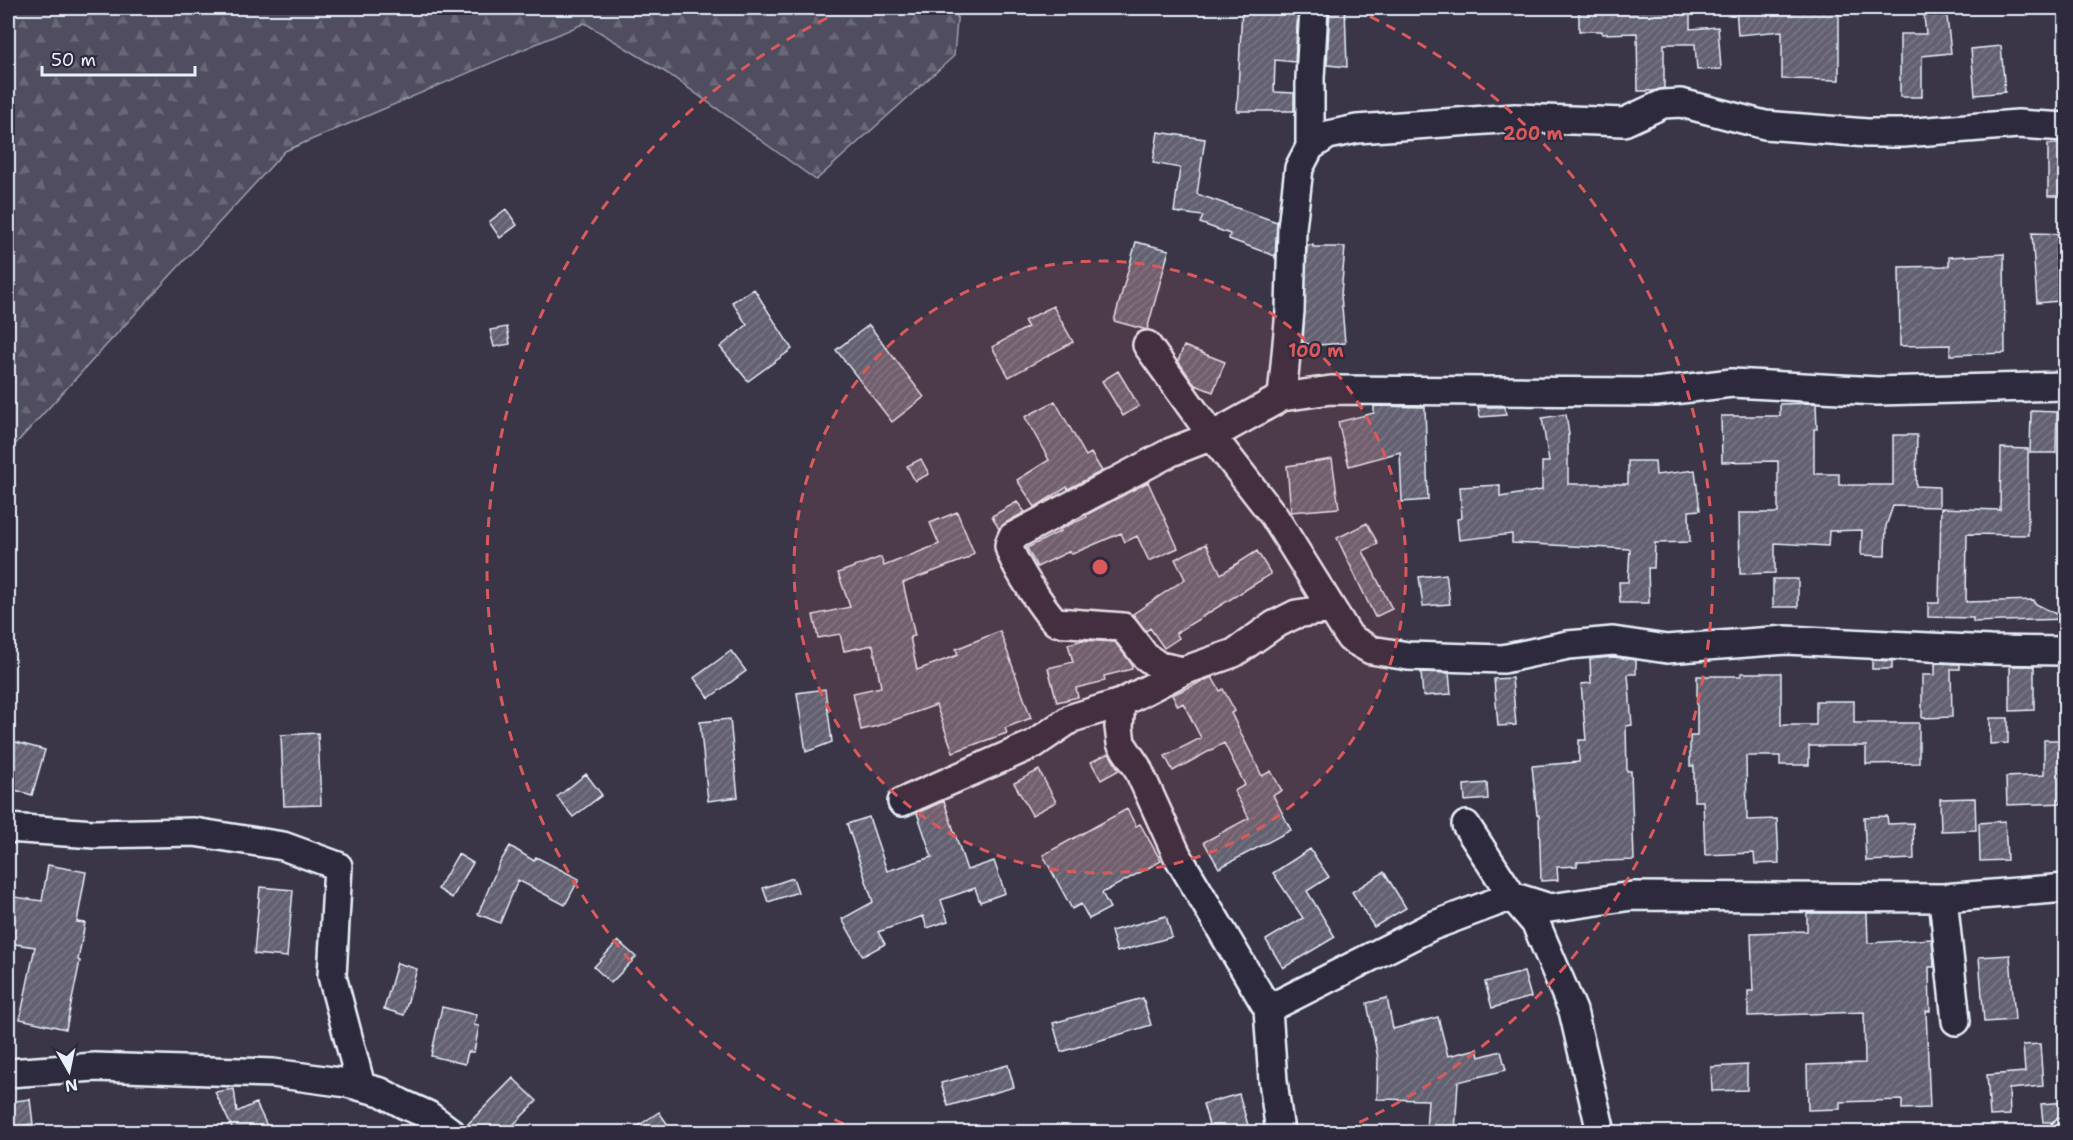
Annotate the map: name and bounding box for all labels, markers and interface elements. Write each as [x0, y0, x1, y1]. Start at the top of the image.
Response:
scale bar [42, 39, 195, 77]
text: 50 m [51, 48, 96, 72]
text: 200 m [1503, 122, 1564, 146]
text: 100 m [1288, 339, 1344, 363]
centre of rings [1090, 557, 1110, 577]
north arrow [39, 1041, 99, 1101]
text: N [63, 1074, 79, 1097]

